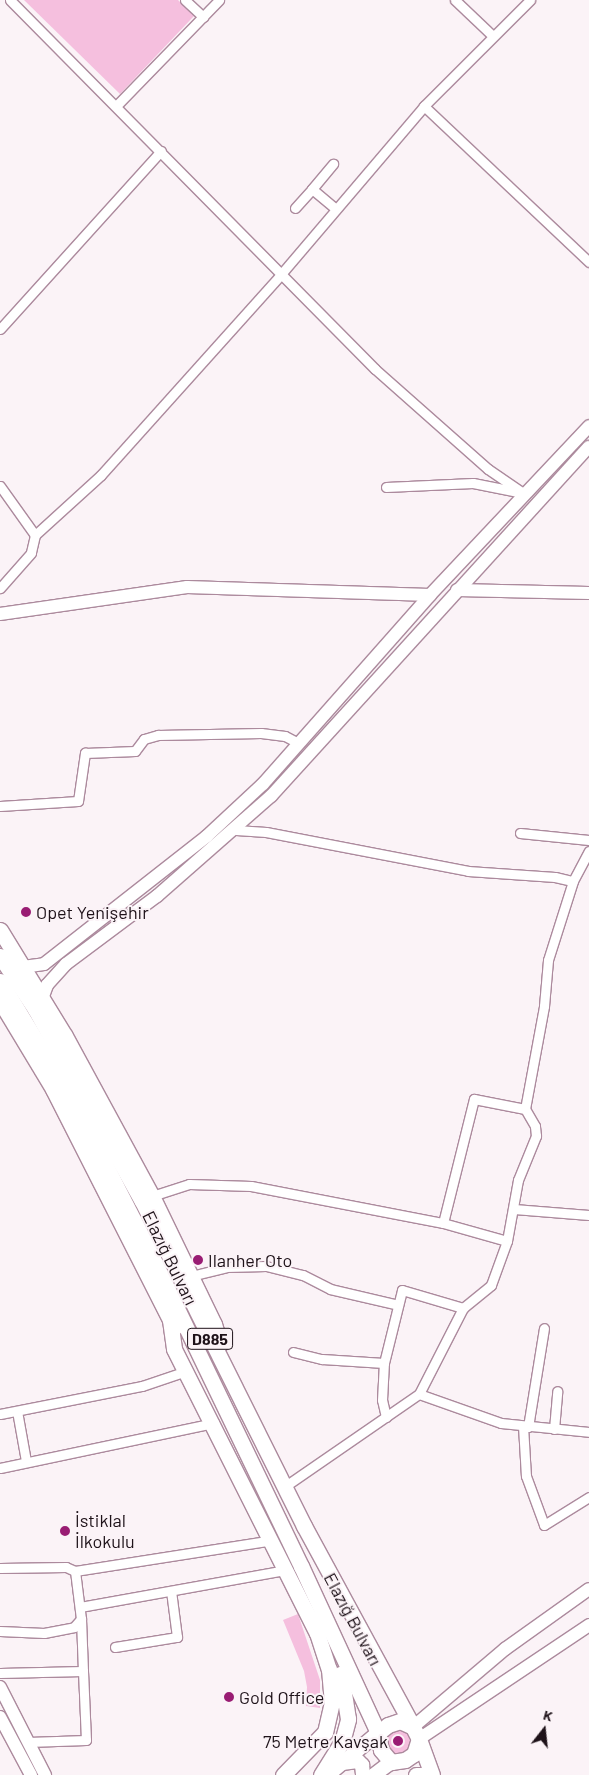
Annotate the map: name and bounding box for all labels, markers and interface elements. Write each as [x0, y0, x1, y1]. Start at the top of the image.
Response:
place label: Opet Yenişehir [36, 901, 149, 923]
marker: Opet Yenişehir [20, 906, 32, 918]
street label: Elazığ Bulvarı [138, 1207, 202, 1309]
place label: Ilanher Oto [208, 1249, 292, 1271]
marker: Ilanher Oto [192, 1254, 204, 1266]
road number: D885 [186, 1326, 234, 1352]
place label: İstiklal İlkokulu [75, 1510, 135, 1552]
marker: İstiklal İlkokulu [59, 1525, 71, 1537]
street label: Elazığ Bulvarı [320, 1569, 386, 1669]
place label: Gold Office [239, 1686, 324, 1708]
marker: Gold Office [223, 1691, 235, 1703]
north arrow [519, 1705, 569, 1755]
text: K [542, 1706, 555, 1724]
place label: 75 Metre Kavşak [263, 1730, 388, 1752]
marker: 75 Metre Kavşak [392, 1735, 404, 1747]

